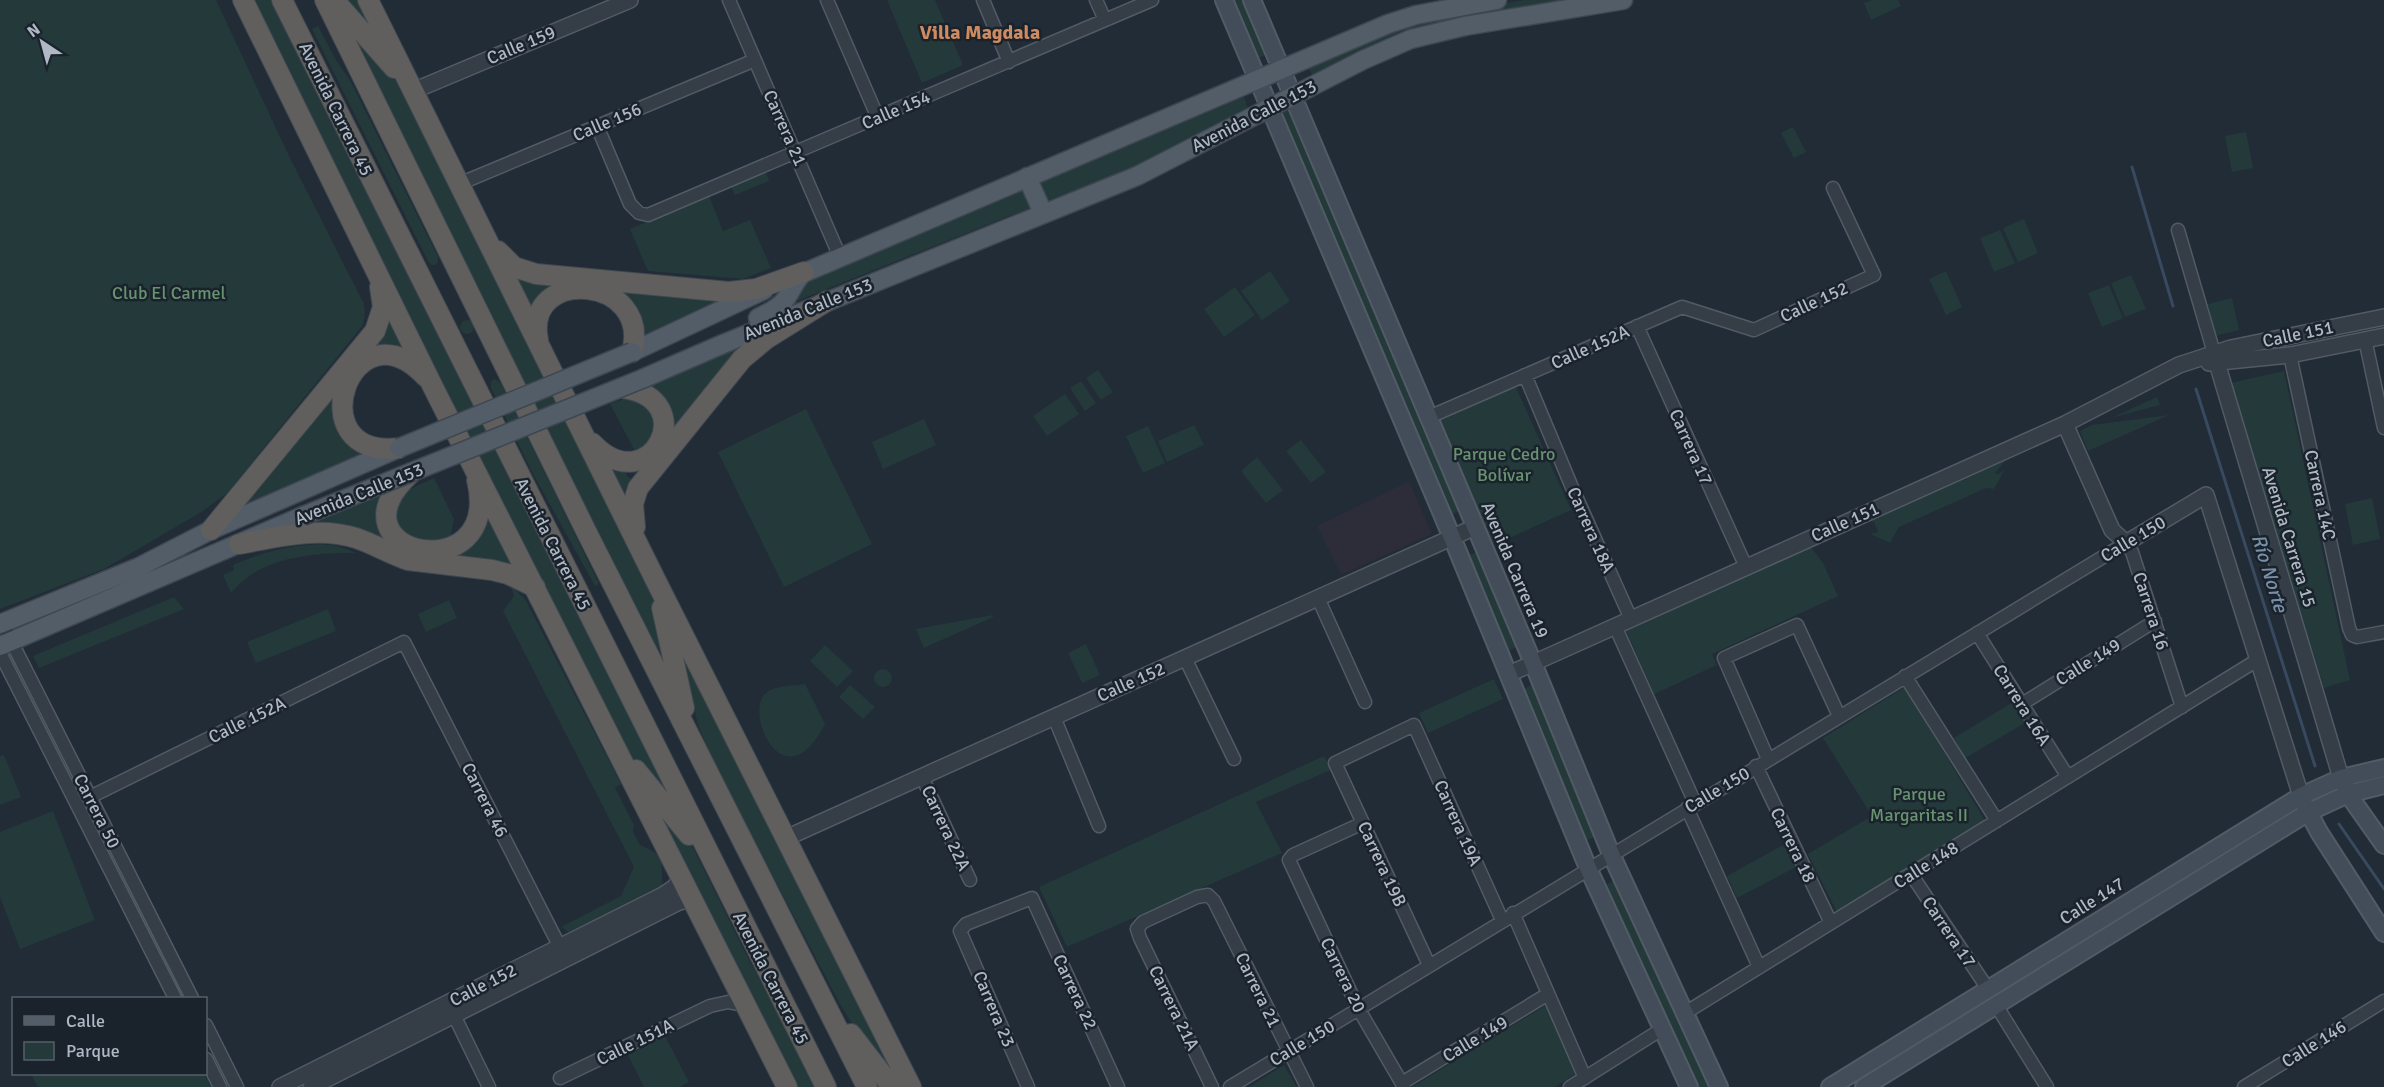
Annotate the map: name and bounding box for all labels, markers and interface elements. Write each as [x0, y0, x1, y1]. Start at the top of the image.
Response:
north arrow [12, 12, 72, 72]
text: N [23, 19, 44, 42]
district label: Villa Magdala [920, 20, 1040, 45]
street label: Calle 159 [483, 21, 559, 69]
street label: Avenida Carrera 45 [294, 39, 378, 179]
street label: Avenida Calle 153 [1188, 75, 1320, 157]
street label: Calle 154 [858, 86, 934, 134]
street label: Carrera 21 [759, 87, 811, 169]
street label: Calle 156 [569, 98, 645, 146]
street label: Avenida Calle 153 [740, 273, 876, 345]
street label: Calle 152 [1777, 277, 1851, 327]
park label: Club El Carmel [112, 282, 226, 304]
street label: Calle 151 [2260, 316, 2336, 352]
street label: Calle 152A [1548, 320, 1632, 374]
street label: Carrera 17 [1665, 406, 1717, 488]
park label: Parque Cedro Bolívar [1453, 443, 1555, 486]
street label: Carrera 14C [2300, 448, 2340, 542]
street label: Avenida Calle 153 [291, 458, 427, 530]
street label: Avenida Carrera 15 [2257, 464, 2321, 610]
street label: Avenida Carrera 45 [510, 474, 596, 614]
street label: Carrera 18A [1562, 484, 1620, 576]
street label: Calle 151 [1808, 497, 1882, 547]
street label: Avenida Carrera 19 [1476, 499, 1554, 641]
street label: Calle 150 [2096, 511, 2170, 567]
water label: Río Norte [2246, 531, 2294, 616]
street label: Carrera 16 [2128, 569, 2174, 653]
street label: Calle 149 [2052, 634, 2124, 690]
street label: Calle 152 [1094, 657, 1168, 707]
street label: Carrera 16A [1988, 660, 2056, 750]
street label: Calle 152A [205, 692, 289, 748]
street label: Carrera 46 [457, 759, 513, 841]
street label: Calle 150 [1680, 762, 1754, 818]
street label: Carrera 50 [69, 770, 125, 852]
street label: Carrera 19A [1429, 777, 1487, 869]
street label: Carrera 22A [917, 782, 975, 874]
park label: Parque Margaritas II [1870, 783, 1968, 826]
street label: Carrera 18 [1765, 804, 1821, 886]
street label: Carrera 19B [1353, 818, 1411, 910]
street label: Calle 148 [1890, 837, 1962, 893]
street label: Calle 147 [2056, 873, 2128, 929]
street label: Carrera 17 [1917, 892, 1981, 972]
street label: Avenida Carrera 45 [728, 908, 814, 1048]
street label: Carrera 20 [1315, 934, 1371, 1016]
street label: Carrera 21 [1230, 949, 1286, 1031]
street label: Carrera 22 [1048, 951, 1102, 1033]
street label: Calle 152 [446, 959, 520, 1011]
street label: Carrera 21A [1144, 962, 1204, 1054]
street label: Carrera 23 [968, 968, 1020, 1050]
legend [12, 997, 207, 1075]
text: Calle [66, 1010, 105, 1032]
street label: Calle 149 [1438, 1011, 1512, 1067]
street label: Calle 151A [593, 1014, 677, 1070]
street label: Calle 150 [1265, 1015, 1339, 1071]
street label: Calle 146 [2278, 1016, 2350, 1072]
text: Parque [66, 1040, 120, 1062]

